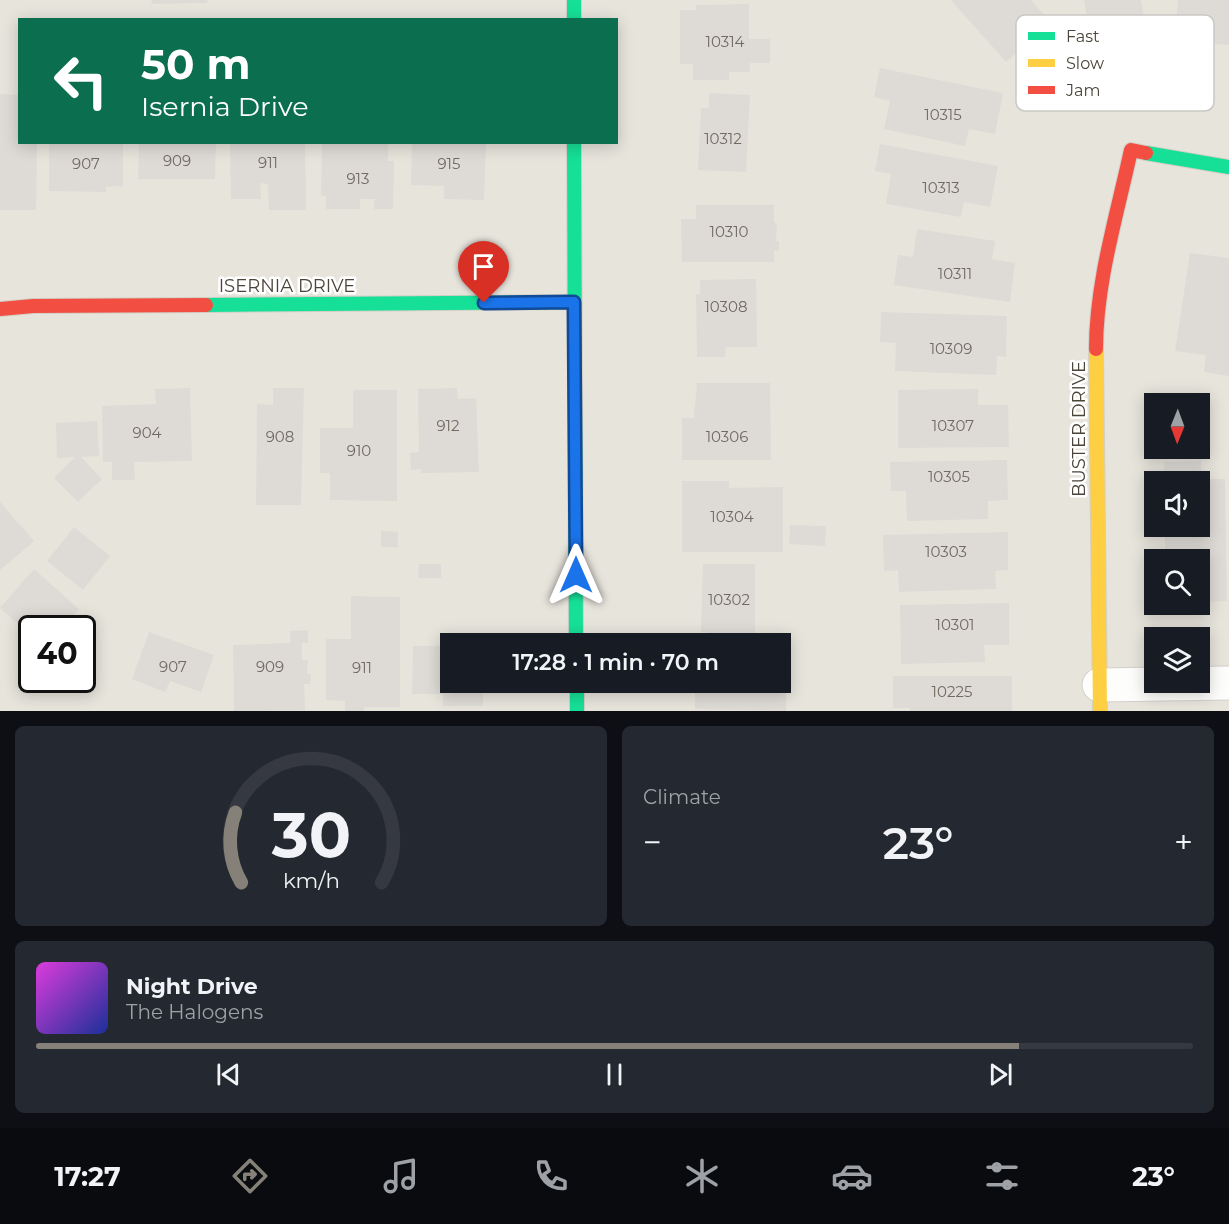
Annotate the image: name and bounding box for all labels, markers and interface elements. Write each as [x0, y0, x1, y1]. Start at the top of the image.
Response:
legend [1016, 15, 1214, 111]
text: Fast [1066, 27, 1100, 46]
house number: 10314 [706, 32, 745, 51]
text: 50 m [141, 38, 250, 90]
icon: left [42, 42, 120, 120]
text: Slow [1066, 54, 1104, 73]
text: Jam [1065, 81, 1100, 100]
text: Isernia Drive [141, 90, 309, 123]
house number: 10315 [924, 105, 962, 124]
house number: 10312 [704, 129, 742, 148]
house number: 909 [163, 151, 191, 170]
house number: 911 [258, 153, 278, 172]
house number: 907 [72, 154, 100, 173]
house number: 915 [437, 154, 461, 173]
house number: 913 [346, 169, 370, 188]
house number: 10313 [922, 178, 960, 197]
house number: 10310 [709, 222, 749, 241]
pin [458, 241, 509, 303]
icon: arrive [467, 250, 500, 283]
house number: 10311 [938, 264, 972, 283]
street label: ISERNIA DRIVE [219, 275, 355, 297]
house number: 10308 [704, 297, 748, 316]
house number: 10309 [930, 339, 972, 358]
street label: BUSTER DRIVE [1068, 361, 1090, 497]
north arrow [1144, 393, 1210, 459]
map controls [1144, 393, 1210, 693]
house number: 912 [436, 416, 460, 435]
house number: 10307 [932, 416, 974, 435]
house number: 904 [133, 423, 162, 442]
house number: 908 [266, 427, 294, 446]
house number: 10306 [706, 427, 748, 446]
house number: 910 [347, 441, 371, 460]
house number: 10305 [928, 467, 970, 486]
button: sound [1144, 471, 1210, 537]
house number: 10304 [710, 507, 754, 526]
house number: 10303 [925, 542, 967, 561]
position arrow [544, 543, 608, 607]
button: search [1144, 549, 1210, 615]
house number: 10302 [708, 590, 750, 609]
speed limit sign: 40 [18, 615, 96, 693]
house number: 10301 [935, 615, 975, 634]
button: layers [1144, 627, 1210, 693]
text: 17:28 · 1 min · 70 m [512, 649, 719, 676]
house number: 907 [159, 657, 187, 676]
house number: 909 [256, 657, 284, 676]
house number: 911 [352, 658, 372, 677]
house number: 10225 [932, 682, 972, 701]
text: Climate [643, 785, 721, 809]
text: 30 [270, 797, 351, 873]
text: 23° [883, 815, 953, 870]
text: − [643, 822, 662, 862]
text: + [1174, 822, 1193, 862]
text: km/h [282, 867, 340, 893]
text: Night Drive [126, 973, 258, 1000]
text: The Halogens [126, 1000, 263, 1024]
icon: previous [212, 1058, 245, 1091]
icon: pause [598, 1058, 631, 1091]
icon: next [984, 1058, 1017, 1091]
icon: directions [229, 1155, 271, 1197]
icon: music [380, 1155, 422, 1197]
icon: phone [530, 1155, 572, 1197]
icon: climate [681, 1155, 723, 1197]
icon: car [831, 1155, 873, 1197]
icon: filters [981, 1155, 1023, 1197]
text: 17:27 [54, 1160, 121, 1193]
text: 23° [1132, 1160, 1175, 1193]

